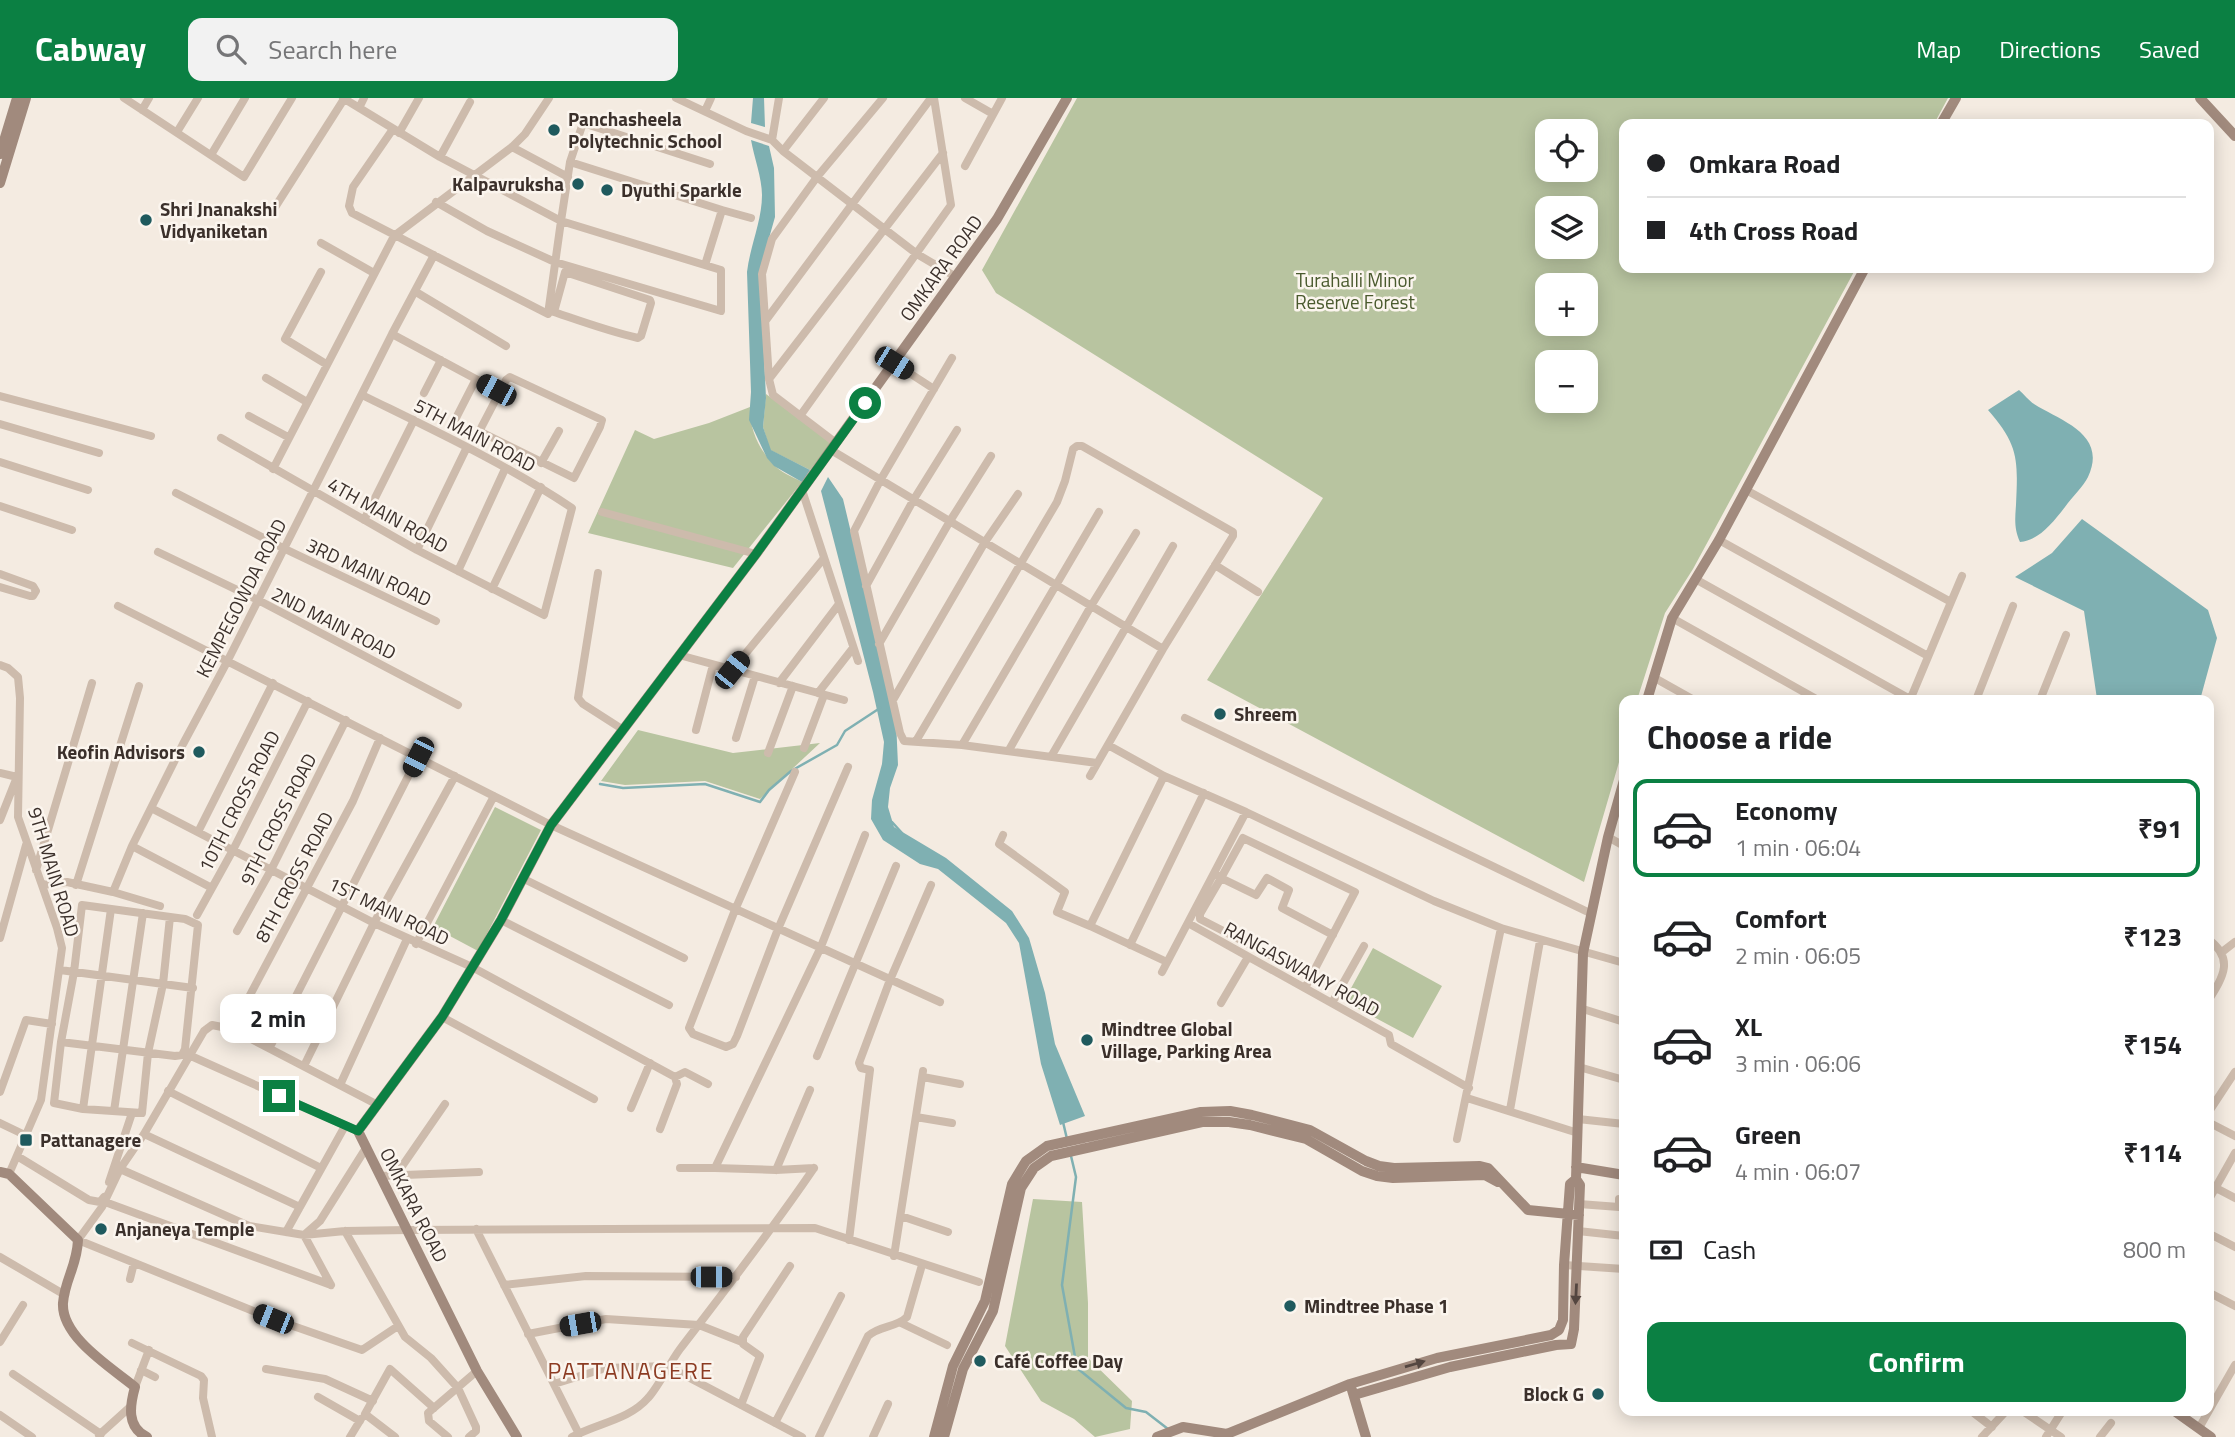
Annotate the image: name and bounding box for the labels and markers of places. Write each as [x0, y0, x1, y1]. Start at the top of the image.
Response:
place label: Panchasheela Polytechnic School [568, 104, 722, 155]
marker: Panchasheela Polytechnic School [546, 122, 562, 138]
place label: Kalpavruksha [452, 169, 564, 198]
place label: Dyuthi Sparkle [621, 175, 742, 204]
marker: Kalpavruksha [570, 176, 586, 192]
marker: Dyuthi Sparkle [599, 182, 615, 198]
place label: Shri Jnanakshi Vidyaniketan [160, 194, 277, 245]
marker: Shri Jnanakshi Vidyaniketan [138, 212, 154, 228]
place label: Shreem [1234, 699, 1297, 728]
marker: Shreem [1212, 706, 1228, 722]
place label: Keofin Advisors [57, 737, 185, 766]
marker: Keofin Advisors [191, 744, 207, 760]
place label: Mindtree Global Village, Parking Area [1101, 1014, 1272, 1065]
marker: Mindtree Global Village, Parking Area [1079, 1032, 1095, 1048]
place label: Pattanagere [40, 1125, 141, 1154]
marker: Pattanagere [18, 1132, 34, 1148]
place label: Anjaneya Temple [115, 1214, 255, 1243]
marker: Anjaneya Temple [93, 1221, 109, 1237]
place label: Mindtree Phase 1 [1304, 1291, 1449, 1320]
marker: Mindtree Phase 1 [1282, 1298, 1298, 1314]
place label: Café Coffee Day [994, 1346, 1124, 1375]
marker: Café Coffee Day [972, 1353, 988, 1369]
place label: Block G [1523, 1379, 1584, 1408]
marker: Block G [1590, 1386, 1606, 1402]

